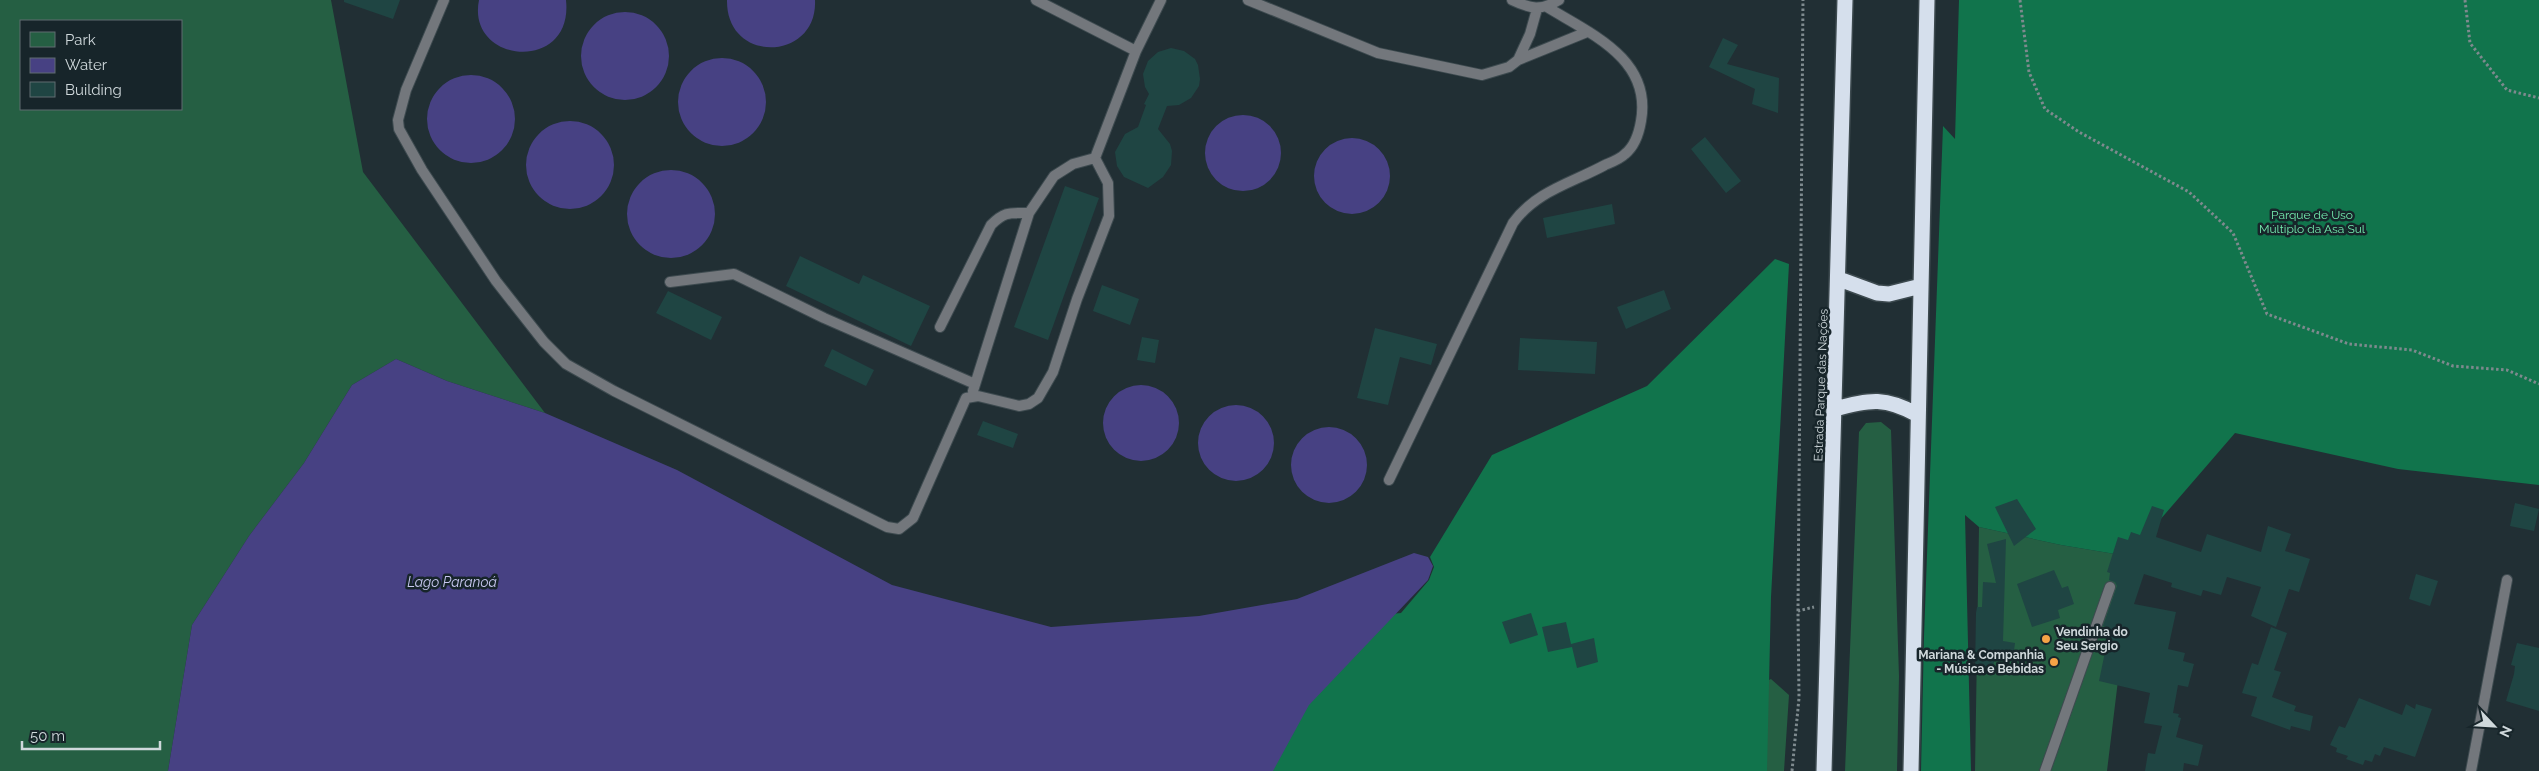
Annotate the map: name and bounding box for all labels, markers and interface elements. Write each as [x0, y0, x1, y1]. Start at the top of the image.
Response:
legend [20, 20, 182, 110]
text: Park [65, 31, 96, 49]
text: Water [65, 56, 108, 74]
text: Building [65, 81, 122, 99]
park label: Parque de Uso Múltiplo da Asa Sul [2259, 208, 2366, 236]
street label: Estrada Parque das Nações [1811, 308, 1831, 462]
water label: Lago Paranoá [407, 574, 497, 590]
place label: Vendinha do Seu Sergio [2056, 625, 2128, 653]
marker: Vendinha do Seu Sergio [2040, 633, 2052, 645]
place label: Mariana & Companhia - Música e Bebidas [1918, 648, 2044, 676]
marker: Mariana & Companhia - Música e Bebidas [2048, 656, 2060, 668]
north arrow [2469, 701, 2519, 751]
scale bar [22, 718, 160, 750]
text: N [2496, 723, 2515, 740]
text: 50 m [30, 727, 65, 745]

